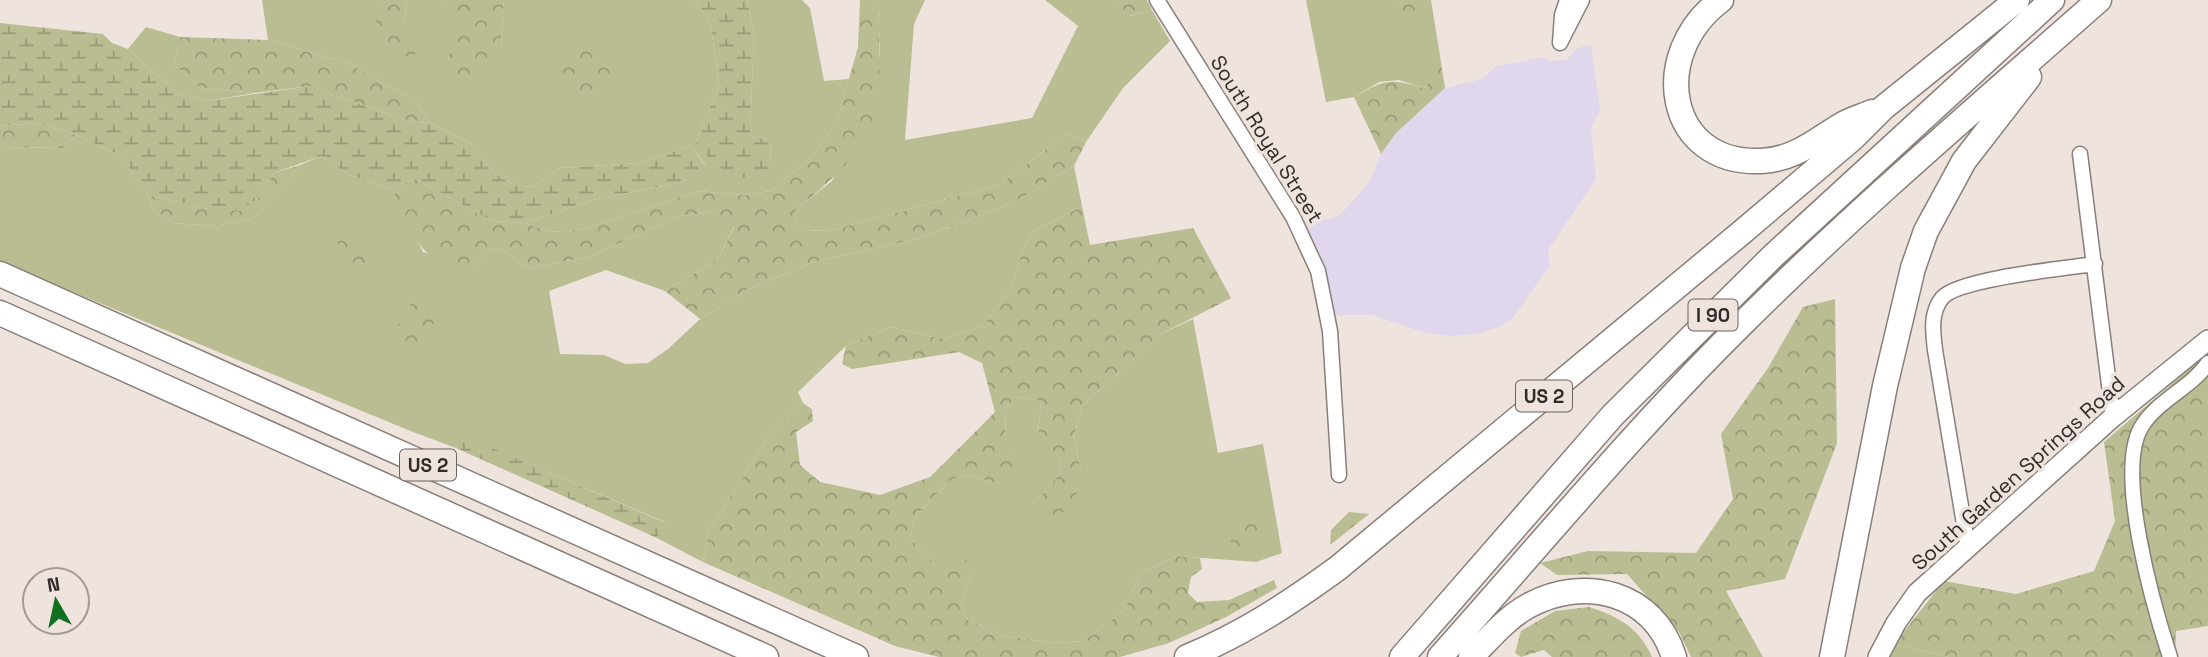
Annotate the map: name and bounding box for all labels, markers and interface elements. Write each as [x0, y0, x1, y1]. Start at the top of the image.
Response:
street label: South Royal Street [1205, 50, 1329, 228]
road number: I 90 [1688, 300, 1738, 330]
street label: South Garden Springs Road [1906, 370, 2130, 576]
road number: US 2 [1516, 380, 1572, 412]
road number: US 2 [400, 450, 456, 480]
north arrow [21, 566, 91, 636]
text: N [45, 571, 62, 598]

